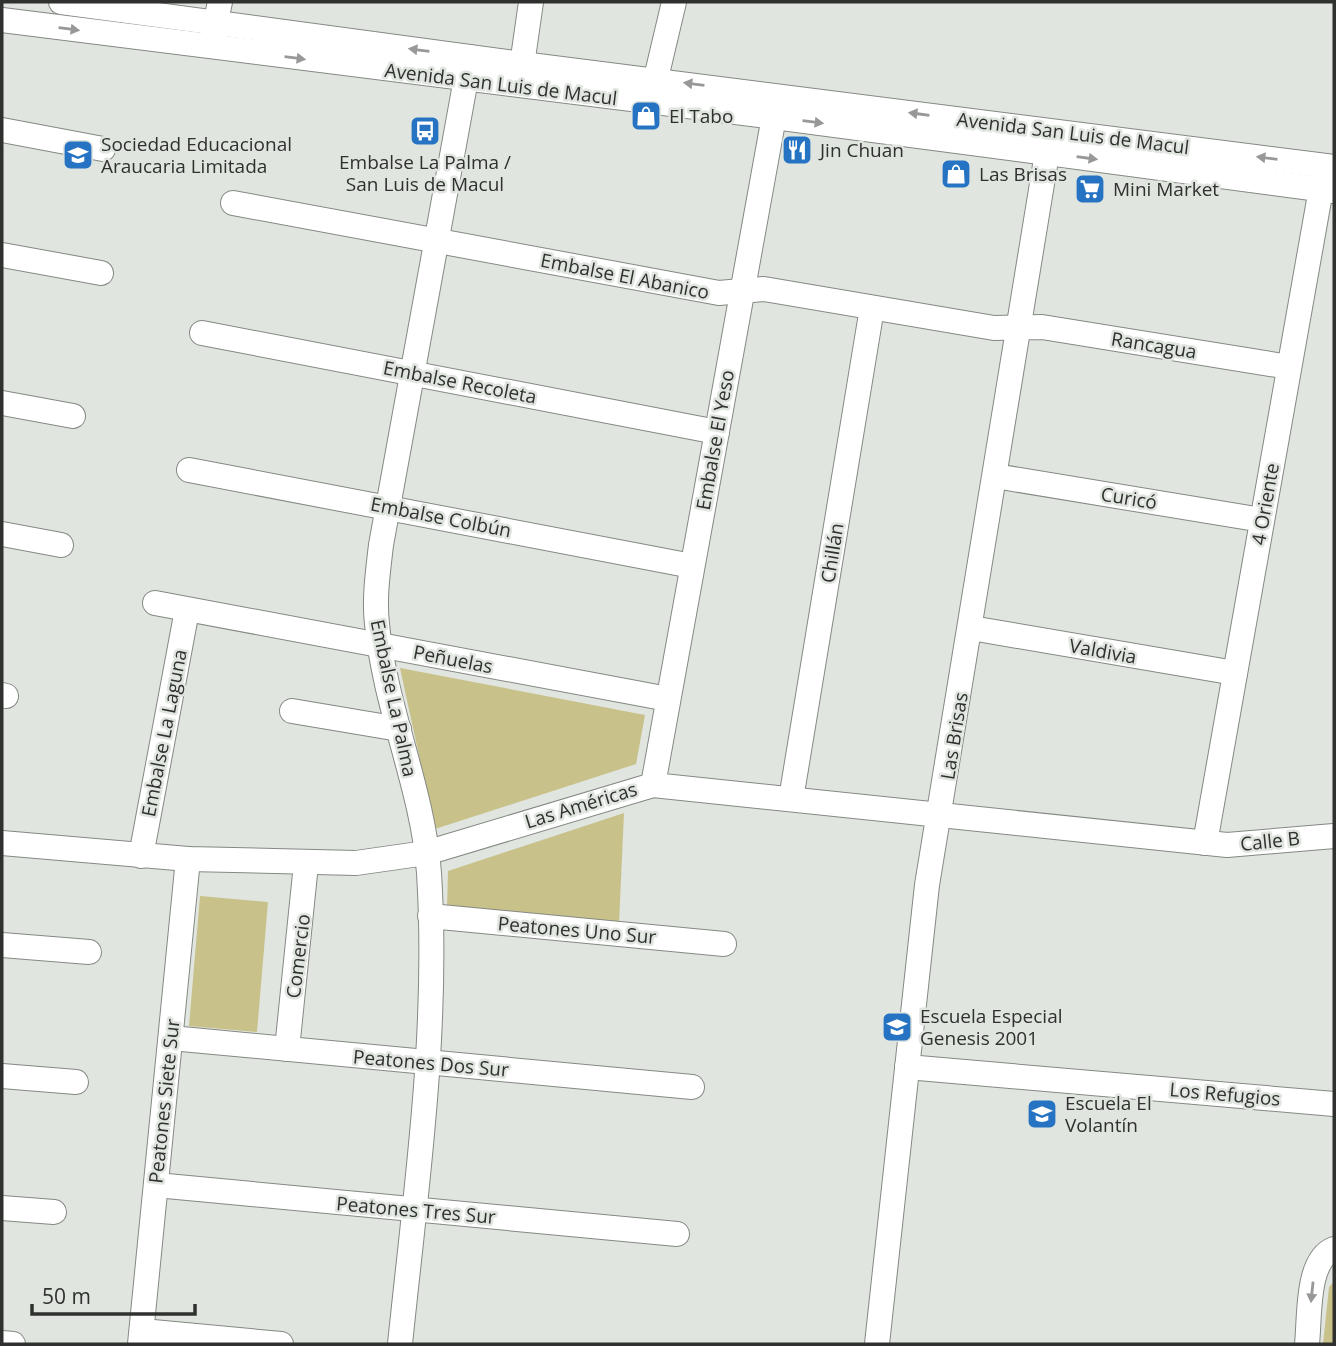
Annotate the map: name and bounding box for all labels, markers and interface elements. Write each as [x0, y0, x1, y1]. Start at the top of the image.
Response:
one-way arrow [59, 23, 81, 34]
one-way arrow [408, 45, 430, 56]
one-way arrow [284, 52, 306, 63]
street label: Avenida San Luis de Macul [383, 57, 619, 111]
one-way arrow [683, 78, 705, 89]
shop icon: El Tabo [629, 99, 663, 133]
place label: El Tabo [669, 103, 733, 129]
street label: Avenida San Luis de Macul [955, 106, 1191, 160]
one-way arrow [908, 108, 930, 119]
bus stop icon: Embalse La Palma / San Luis de Macul [408, 114, 442, 148]
one-way arrow [802, 116, 824, 127]
place label: Sociedad Educacional Araucaria Limitada [101, 131, 292, 179]
restaurant icon: Jin Chuan [780, 133, 814, 167]
place label: Jin Chuan [818, 137, 904, 163]
school or university icon: Sociedad Educacional Araucaria Limitada [61, 138, 95, 172]
place label: Embalse La Palma / San Luis de Macul [339, 149, 511, 197]
one-way arrow [1076, 152, 1098, 163]
one-way arrow [1255, 153, 1277, 164]
shop icon: Las Brisas [939, 157, 973, 191]
place label: Las Brisas [979, 161, 1067, 187]
supermarket icon: Mini Market [1073, 172, 1107, 206]
place label: Mini Market [1113, 176, 1219, 202]
street label: Embalse El Abanico [538, 247, 712, 305]
street label: Rancagua [1109, 325, 1199, 365]
street label: Embalse Recoleta [381, 354, 539, 410]
street label: Embalse El Yeso [690, 368, 740, 512]
street label: 4 Oriente [1245, 461, 1285, 547]
street label: Curicó [1099, 481, 1159, 515]
street label: Embalse Colbún [368, 491, 514, 543]
street label: Chillán [814, 521, 850, 585]
street label: Embalse La Palma [365, 617, 423, 779]
street label: Valdivia [1067, 632, 1139, 670]
street label: Peñuelas [411, 639, 495, 679]
street label: Embalse La Laguna [135, 647, 193, 819]
street label: Las Brisas [934, 691, 974, 781]
street label: Las Américas [522, 776, 640, 834]
street label: Calle B [1239, 825, 1301, 857]
street label: Peatones Uno Sur [497, 910, 658, 950]
street label: Comercio [280, 912, 316, 1000]
place label: Escuela Especial Genesis 2001 [920, 1003, 1062, 1051]
school or university icon: Escuela Especial Genesis 2001 [880, 1010, 914, 1044]
street label: Peatones Siete Sur [142, 1017, 186, 1185]
street label: Peatones Dos Sur [352, 1043, 510, 1083]
street label: Los Refugios [1168, 1076, 1282, 1112]
place label: Escuela El Volantín [1065, 1090, 1152, 1138]
school or university icon: Escuela El Volantín [1025, 1097, 1059, 1131]
street label: Peatones Tres Sur [335, 1190, 497, 1230]
scale bar [32, 1272, 194, 1316]
one-way arrow [1307, 1281, 1318, 1303]
text: 50 m [42, 1282, 91, 1310]

